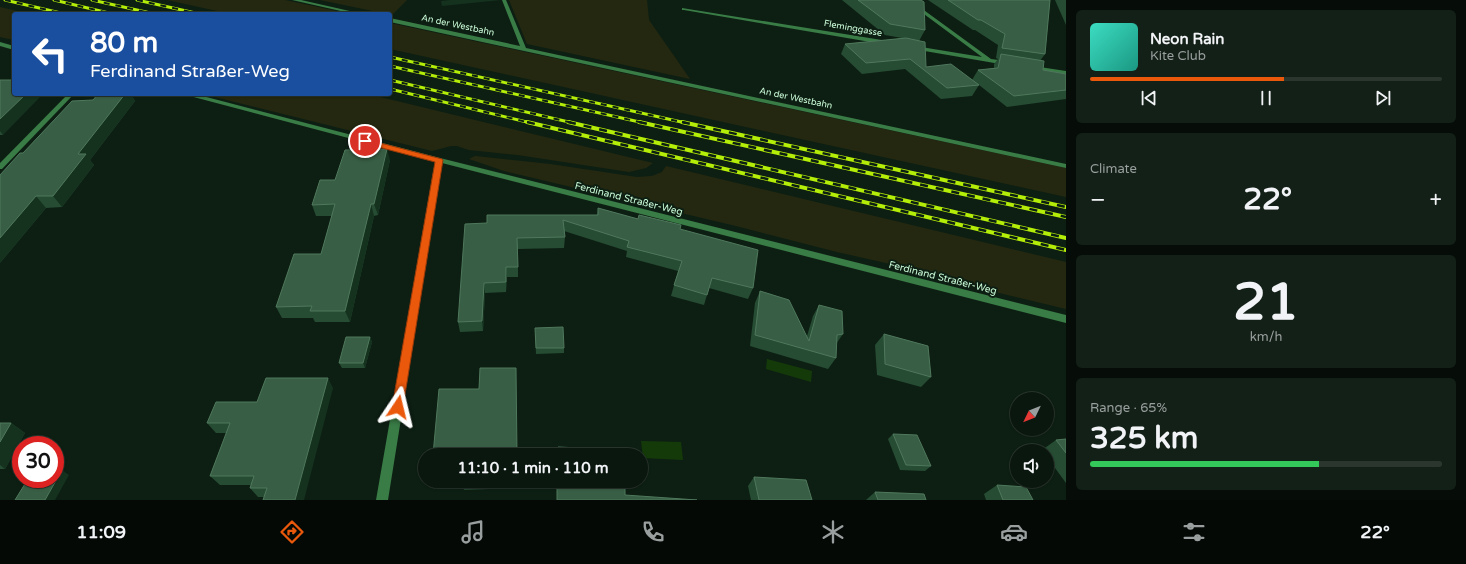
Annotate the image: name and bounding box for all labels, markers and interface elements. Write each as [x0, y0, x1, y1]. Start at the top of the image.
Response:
street label: An der Westbahn [420, 12, 495, 39]
street label: Fleminggasse [823, 18, 883, 39]
text: 80 m [90, 26, 158, 60]
icon: left [24, 28, 76, 80]
text: Neon Rain [1150, 30, 1224, 48]
text: Kite Club [1150, 48, 1206, 64]
text: Ferdinand Straßer-Weg [90, 60, 290, 82]
street label: An der Westbahn [758, 85, 833, 112]
icon: previous [1138, 87, 1160, 109]
icon: pause [1255, 87, 1277, 109]
icon: next [1372, 87, 1394, 109]
pin [348, 124, 382, 158]
icon: arrive [354, 130, 376, 152]
text: Climate [1090, 161, 1137, 177]
street label: Ferdinand Straßer-Weg [573, 180, 684, 218]
text: 22° [1243, 181, 1292, 218]
text: − [1090, 187, 1106, 213]
text: + [1430, 187, 1442, 213]
street label: Ferdinand Straßer-Weg [887, 259, 998, 297]
text: 21 [1233, 271, 1299, 334]
text: km/h [1250, 329, 1282, 345]
position arrow [377, 386, 419, 428]
north arrow [1010, 392, 1054, 436]
map controls [1010, 392, 1054, 488]
text: Range · 65% [1090, 400, 1167, 416]
text: 325 km [1090, 420, 1198, 457]
speed limit sign: 30 [12, 436, 64, 488]
button: sound [1010, 444, 1054, 488]
text: 11:10 · 1 min · 110 m [458, 459, 608, 477]
icon: directions [278, 518, 306, 546]
icon: music [459, 518, 487, 546]
icon: phone [639, 518, 667, 546]
icon: climate [819, 518, 847, 546]
icon: car [1000, 518, 1028, 546]
icon: filters [1180, 518, 1208, 546]
text: 11:09 [76, 521, 126, 543]
text: 22° [1360, 521, 1390, 543]

